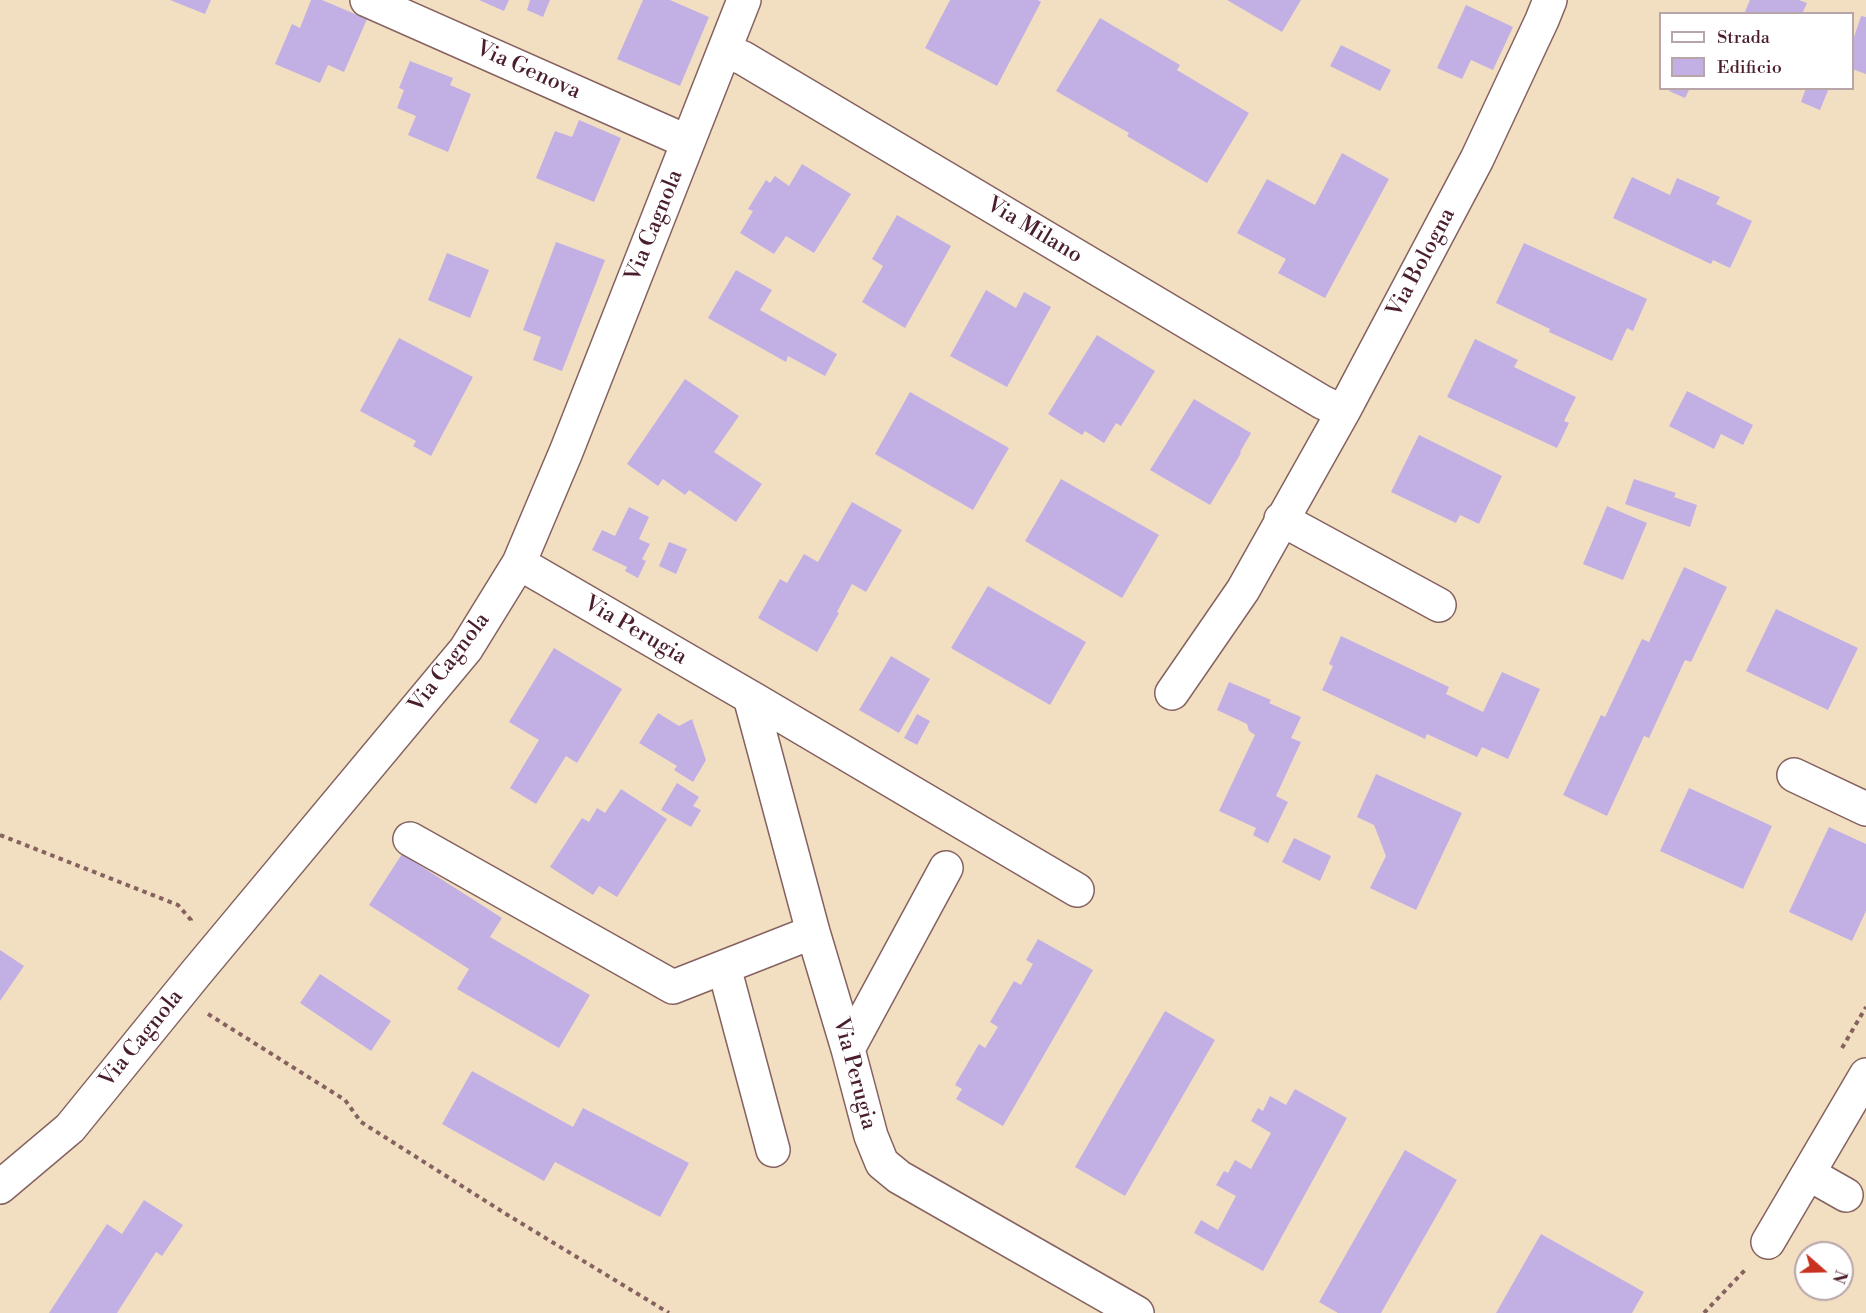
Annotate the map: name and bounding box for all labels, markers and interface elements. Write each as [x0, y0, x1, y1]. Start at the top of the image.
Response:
legend [1659, 12, 1854, 90]
text: Strada [1717, 26, 1770, 49]
street label: Via Genova [472, 36, 584, 106]
text: Edificio [1717, 56, 1782, 79]
street label: Via Cagnola [621, 166, 689, 286]
street label: Via Milano [981, 192, 1087, 270]
street label: Via Bologna [1382, 204, 1462, 322]
street label: Via Perugia [579, 591, 691, 671]
street label: Via Cagnola [404, 608, 496, 718]
street label: Via Cagnola [95, 985, 189, 1093]
street label: Via Perugia [826, 1015, 882, 1133]
north arrow [1794, 1241, 1854, 1301]
text: N [1827, 1267, 1851, 1286]

